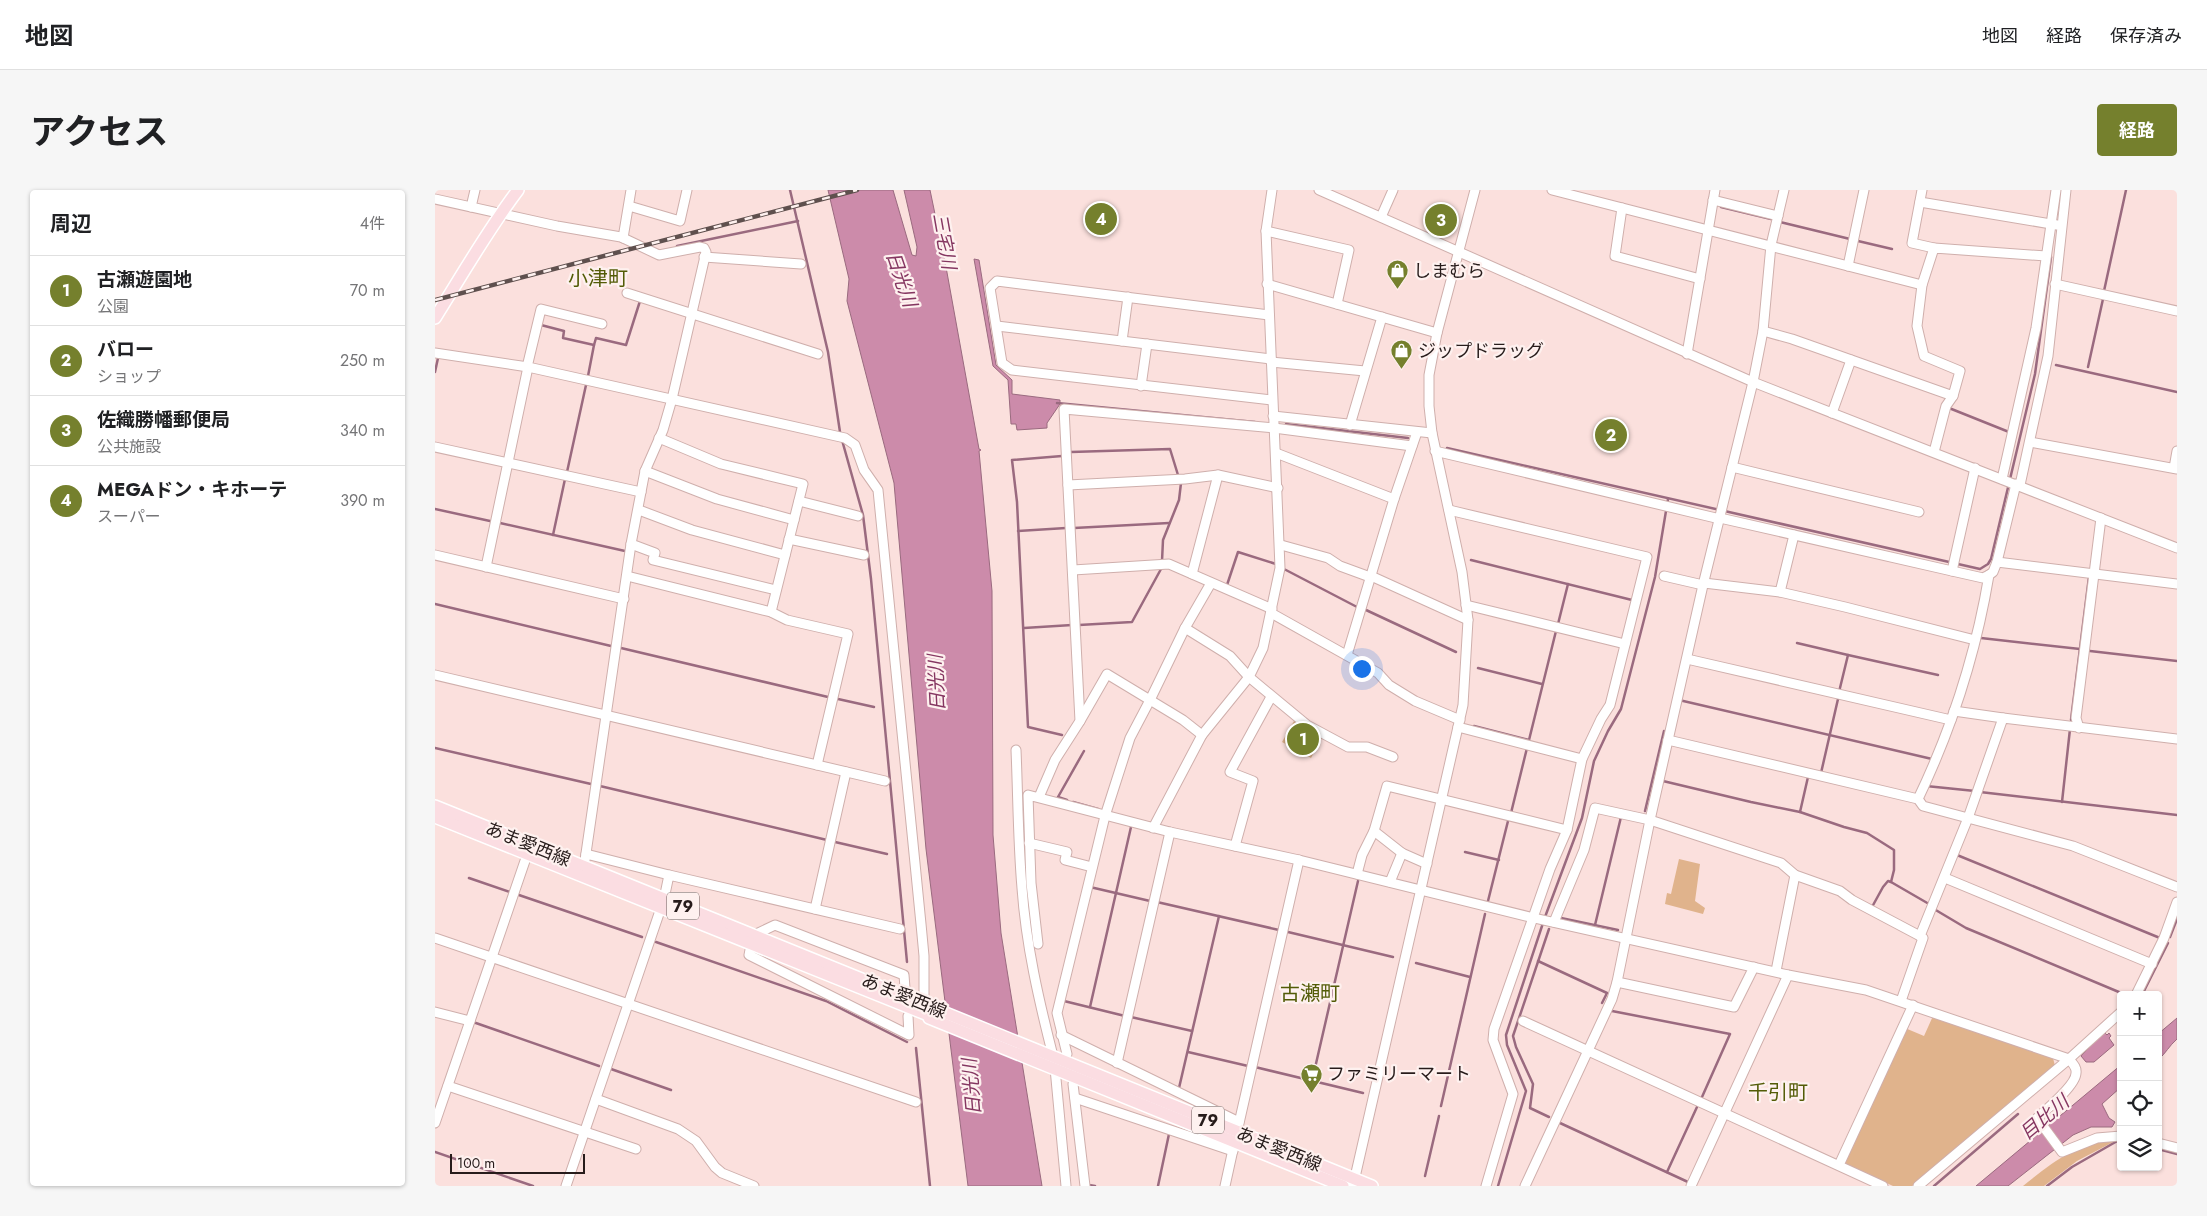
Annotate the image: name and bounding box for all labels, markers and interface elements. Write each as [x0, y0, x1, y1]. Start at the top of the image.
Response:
text: 地図 [25, 18, 73, 53]
text: 地図 [1982, 23, 2018, 49]
text: 経路 [2046, 23, 2082, 49]
text: 保存済み [2110, 23, 2182, 49]
button: 経路 [2097, 104, 2177, 156]
text: アクセス [30, 107, 168, 157]
pin: 4 [1085, 200, 1117, 238]
pin: 3 [1425, 201, 1457, 239]
text: 周辺 [50, 209, 92, 239]
water label: 三宅川 [926, 211, 963, 273]
text: 4件 [360, 212, 385, 235]
water label: 日光川 [879, 248, 924, 312]
place label: しまむら [1413, 258, 1485, 284]
shop icon: しまむら [1385, 259, 1409, 290]
district label: 小津町 [568, 264, 628, 293]
text: 古瀬遊園地 [97, 266, 192, 293]
text: 1 [62, 279, 70, 302]
text: 70 m [350, 279, 385, 302]
text: 公園 [97, 295, 129, 318]
text: バロー [97, 336, 154, 363]
place label: ジップドラッグ [1418, 338, 1544, 364]
shop icon: ジップドラッグ [1390, 339, 1414, 370]
text: 2 [61, 349, 71, 372]
text: 250 m [340, 349, 385, 372]
text: ショップ [97, 365, 161, 388]
text: 佐織勝幡郵便局 [97, 406, 230, 433]
pin: 2 [1595, 416, 1627, 454]
text: 3 [61, 419, 71, 442]
text: 340 m [340, 419, 385, 442]
text: 公共施設 [97, 435, 161, 458]
text: MEGAドン・キホーテ [97, 476, 287, 503]
text: 4 [60, 489, 72, 512]
text: 390 m [340, 489, 385, 512]
text: スーパー [97, 505, 161, 528]
water label: 日光川 [921, 652, 951, 712]
your location [1349, 656, 1375, 682]
pin: 1 [1287, 720, 1319, 758]
street label: あま愛西線 [481, 815, 575, 873]
road number: 79 [667, 892, 699, 919]
street label: あま愛西線 [857, 967, 951, 1025]
district label: 古瀬町 [1280, 979, 1340, 1008]
map controls [2117, 991, 2162, 1171]
button: + [2117, 991, 2162, 1036]
button: − [2117, 1036, 2162, 1081]
water label: 日光川 [955, 1055, 987, 1117]
place label: ファミリーマート [1327, 1061, 1471, 1087]
supermarket icon: ファミリーマート [1299, 1062, 1323, 1093]
district label: 千引町 [1748, 1078, 1808, 1107]
button: locate [2117, 1081, 2162, 1126]
water label: 目比川 [2014, 1087, 2076, 1146]
road number: 79 [1192, 1106, 1224, 1134]
street label: あま愛西線 [1232, 1120, 1326, 1178]
button: layers [2117, 1126, 2162, 1171]
scale bar [450, 1151, 585, 1174]
text: 100 m [457, 1153, 495, 1173]

